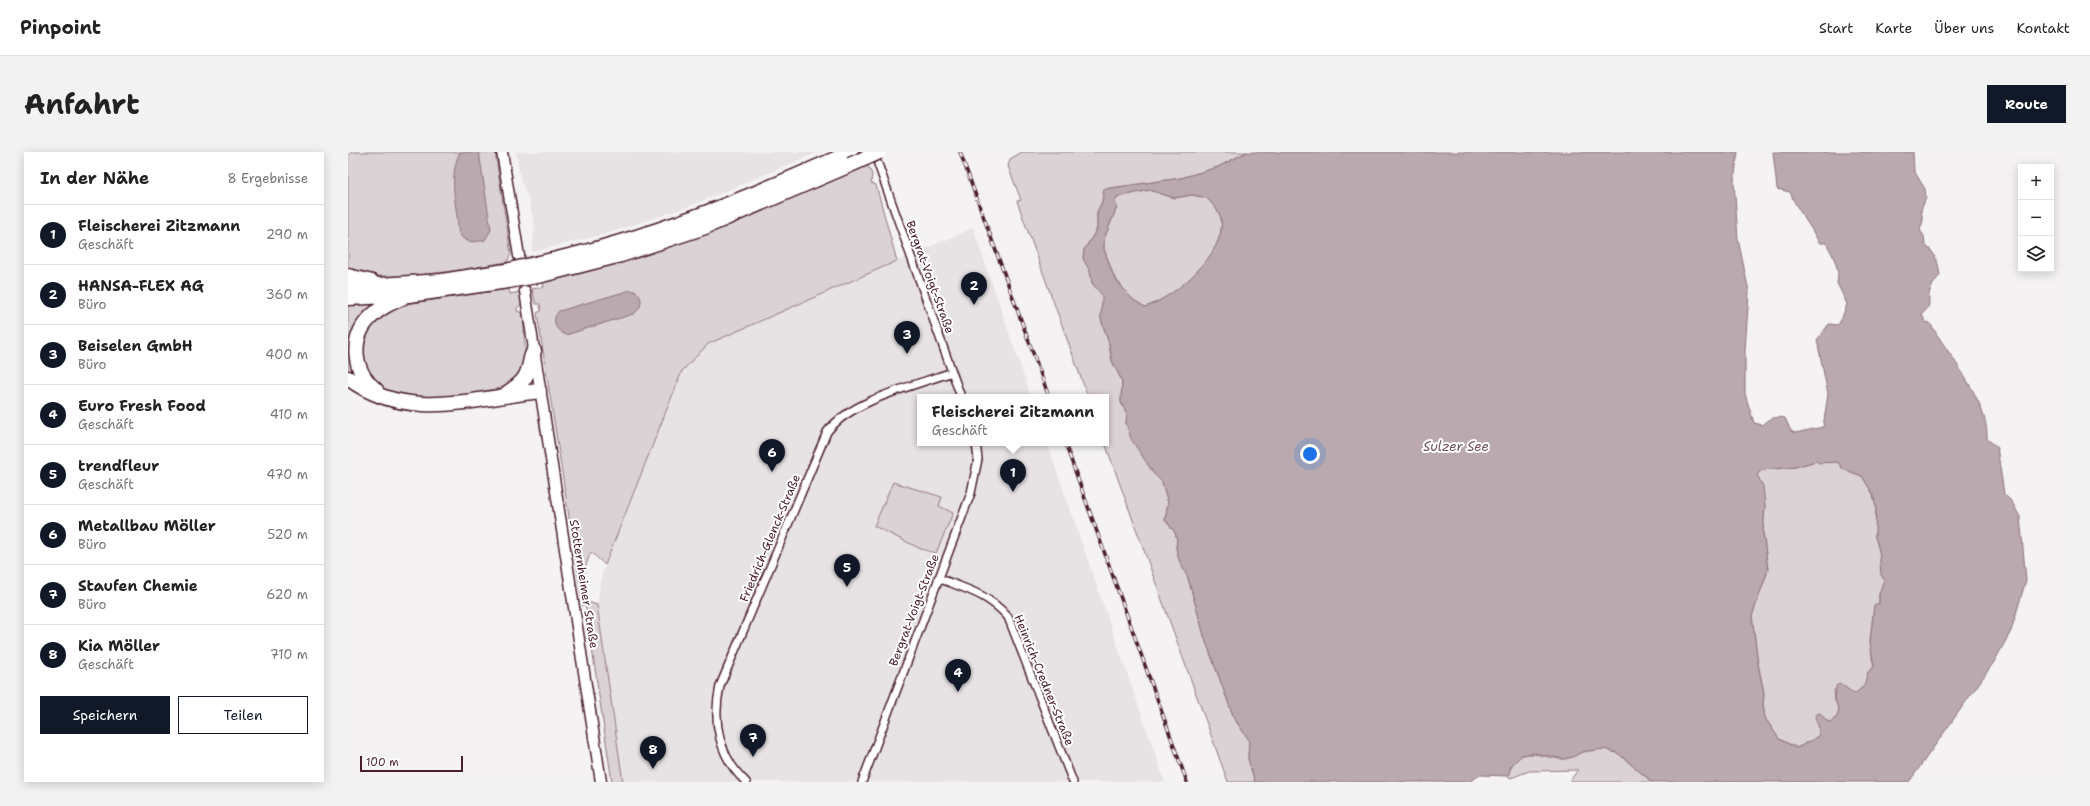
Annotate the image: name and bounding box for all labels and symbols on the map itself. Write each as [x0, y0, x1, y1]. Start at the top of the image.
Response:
street label: Bergrat-Voigt-Straße [902, 218, 958, 336]
pin: 2 [961, 272, 987, 305]
pin: 3 [894, 321, 920, 354]
water label: Sulzer See [1423, 438, 1489, 455]
pin: 6 [759, 439, 785, 472]
your location [1300, 444, 1320, 464]
pin: 1 [1000, 459, 1026, 492]
street label: Friedrich-Glenck-Straße [736, 472, 804, 604]
street label: Stotternheimer Straße [566, 518, 602, 650]
street label: Bergrat-Voigt-Straße [885, 551, 943, 668]
pin: 5 [834, 554, 860, 587]
street label: Heinrich-Credner-Straße [1010, 612, 1078, 748]
pin: 4 [945, 659, 971, 692]
pin: 7 [740, 724, 766, 757]
pin: 8 [640, 736, 666, 769]
scale bar [360, 754, 463, 773]

